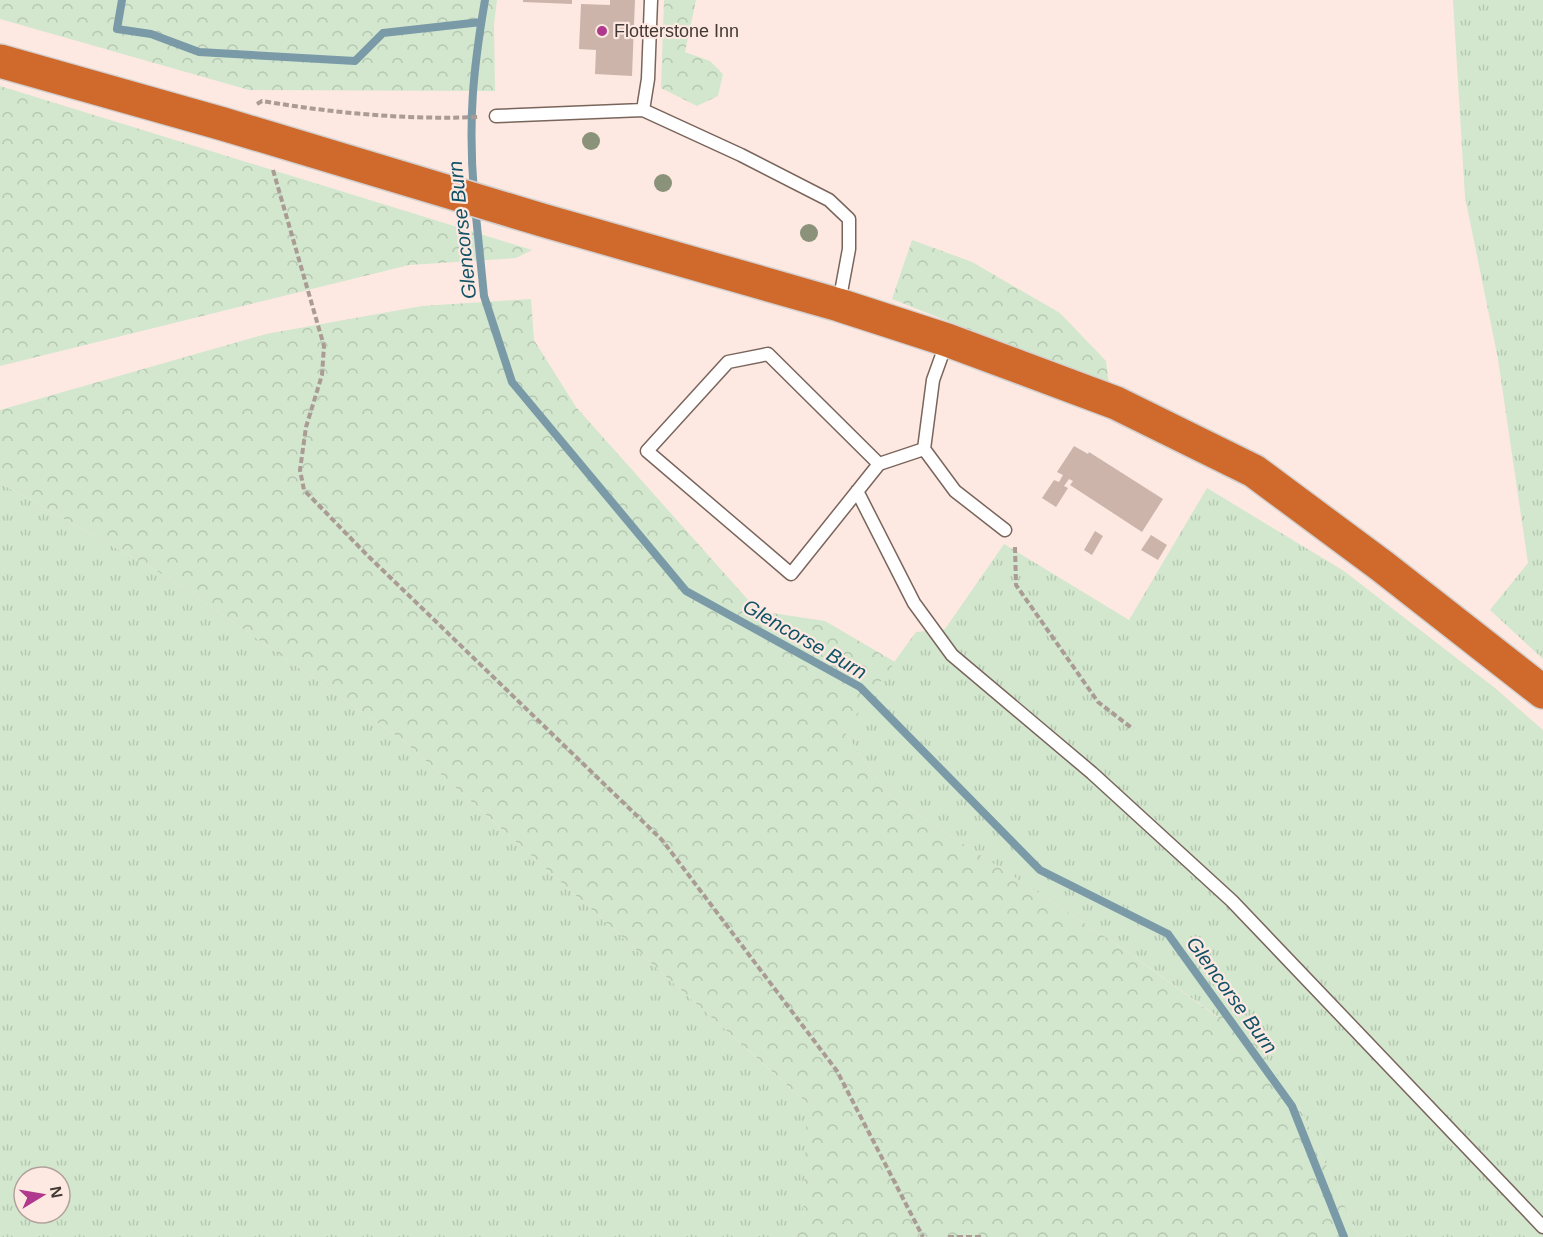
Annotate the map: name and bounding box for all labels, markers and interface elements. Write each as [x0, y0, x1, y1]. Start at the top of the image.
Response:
place label: Flotterstone Inn [614, 21, 739, 41]
marker: Flotterstone Inn [595, 24, 609, 38]
water label: Glencorse Burn [444, 160, 480, 300]
water label: Glencorse Burn [739, 595, 871, 683]
water label: Glencorse Burn [1182, 932, 1282, 1058]
north arrow [12, 1165, 72, 1225]
text: N [47, 1185, 66, 1200]

